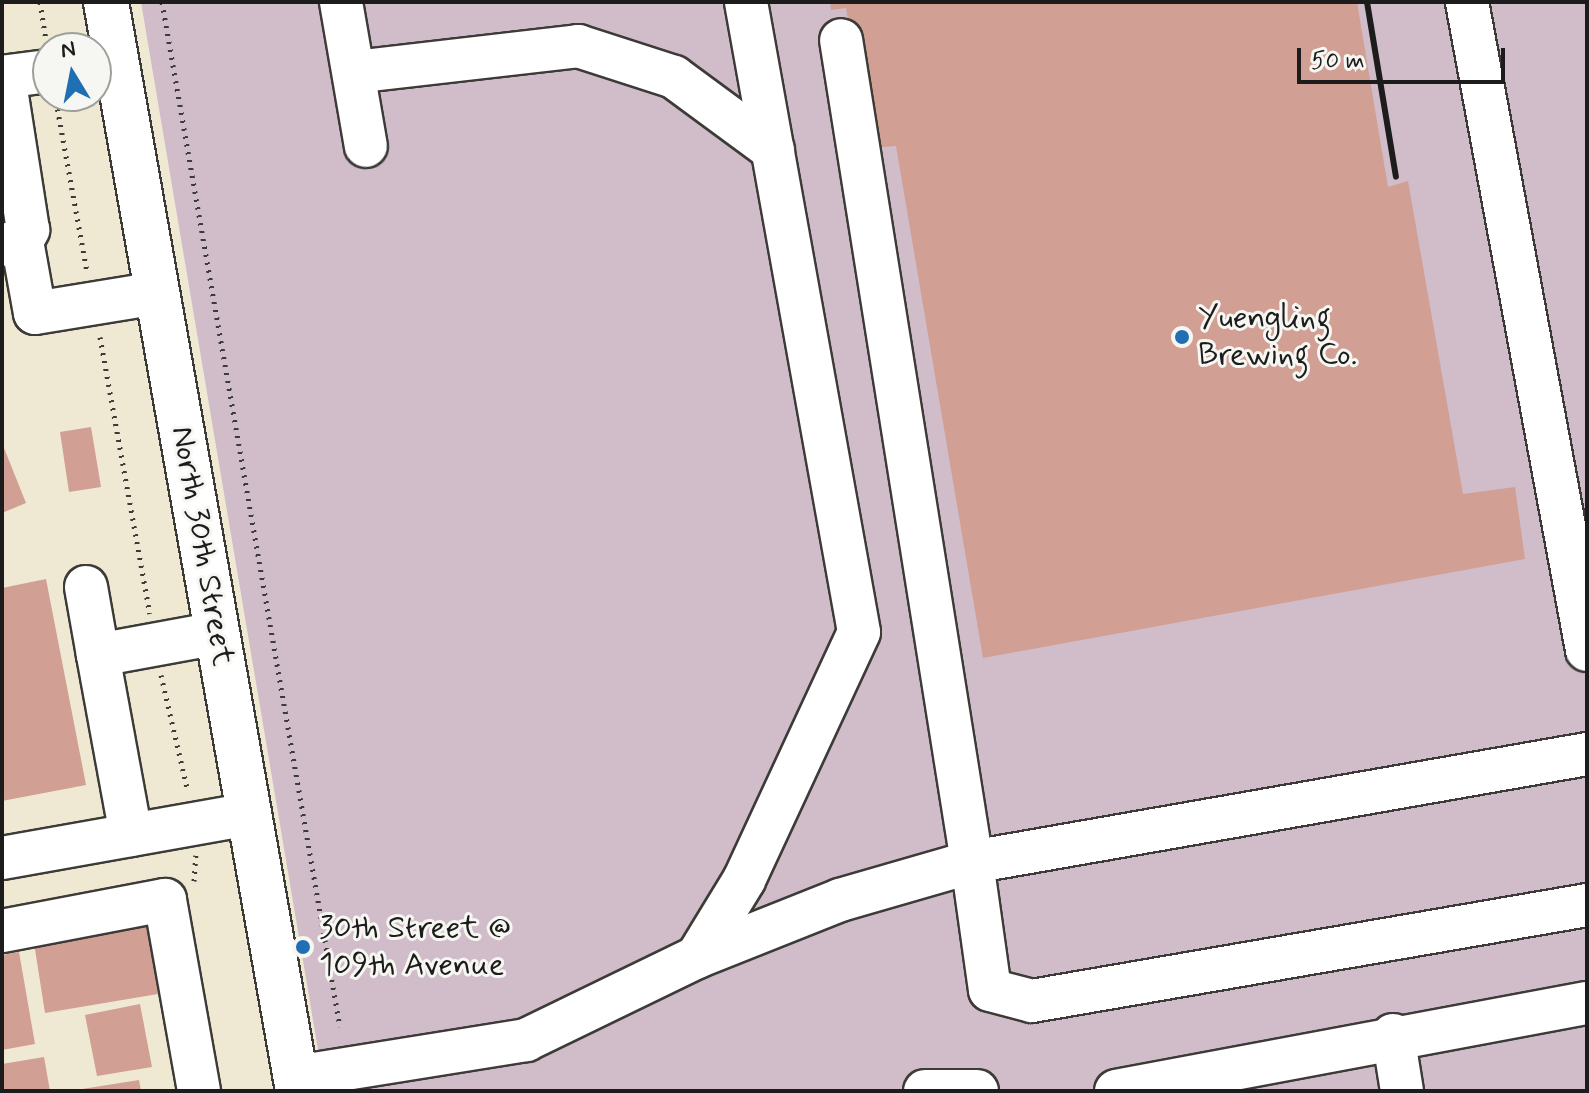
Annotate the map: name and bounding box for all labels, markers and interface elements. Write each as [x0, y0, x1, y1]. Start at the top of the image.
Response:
north arrow [32, 32, 112, 112]
scale bar [1301, 32, 1509, 82]
text: N [59, 35, 78, 65]
text: 50 m [1311, 46, 1365, 77]
place label: Yuengling Brewing Co. [1198, 300, 1361, 375]
marker: Yuengling Brewing Co. [1173, 328, 1191, 346]
street label: North 30th Street [162, 423, 242, 669]
place label: 30th Street @ 109th Avenue [319, 910, 511, 985]
marker: 30th Street @ 109th Avenue [294, 938, 312, 956]

